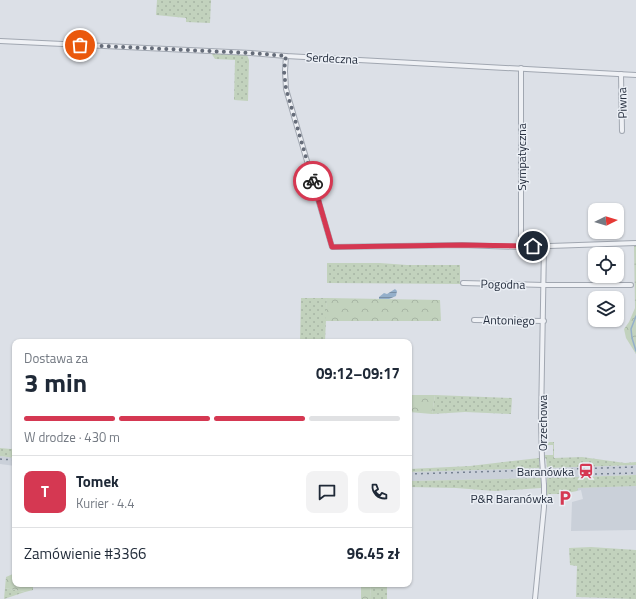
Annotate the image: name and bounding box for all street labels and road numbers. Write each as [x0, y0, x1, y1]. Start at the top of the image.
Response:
street label: Serdeczna [305, 47, 359, 69]
street label: Piwna [612, 87, 632, 119]
street label: Sympatyczna [512, 123, 531, 191]
street label: Pogodna [480, 274, 526, 294]
street label: Antoniego [483, 310, 535, 330]
street label: Orzechowa [533, 395, 552, 451]

